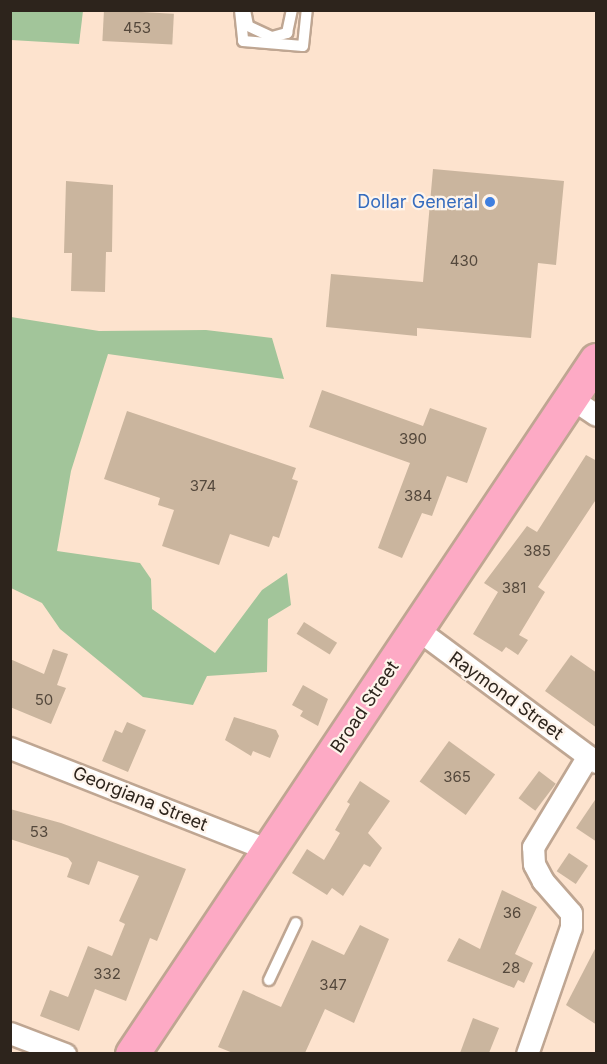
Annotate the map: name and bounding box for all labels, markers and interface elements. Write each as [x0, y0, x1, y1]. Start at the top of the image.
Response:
house number: 453 [123, 19, 151, 37]
place label: Dollar General [357, 191, 478, 213]
marker: Dollar General [483, 195, 497, 209]
house number: 430 [450, 252, 478, 270]
house number: 390 [399, 430, 427, 448]
house number: 374 [190, 477, 216, 495]
house number: 384 [404, 487, 432, 505]
house number: 385 [523, 542, 551, 560]
house number: 381 [502, 579, 526, 597]
street label: Raymond Street [445, 647, 567, 745]
street label: Broad Street [326, 657, 404, 757]
house number: 50 [35, 691, 53, 709]
street label: Georgiana Street [70, 762, 210, 836]
house number: 365 [443, 768, 471, 786]
house number: 53 [30, 823, 48, 841]
house number: 36 [503, 904, 521, 922]
house number: 28 [502, 959, 520, 977]
house number: 332 [93, 965, 121, 983]
house number: 347 [319, 976, 347, 994]

